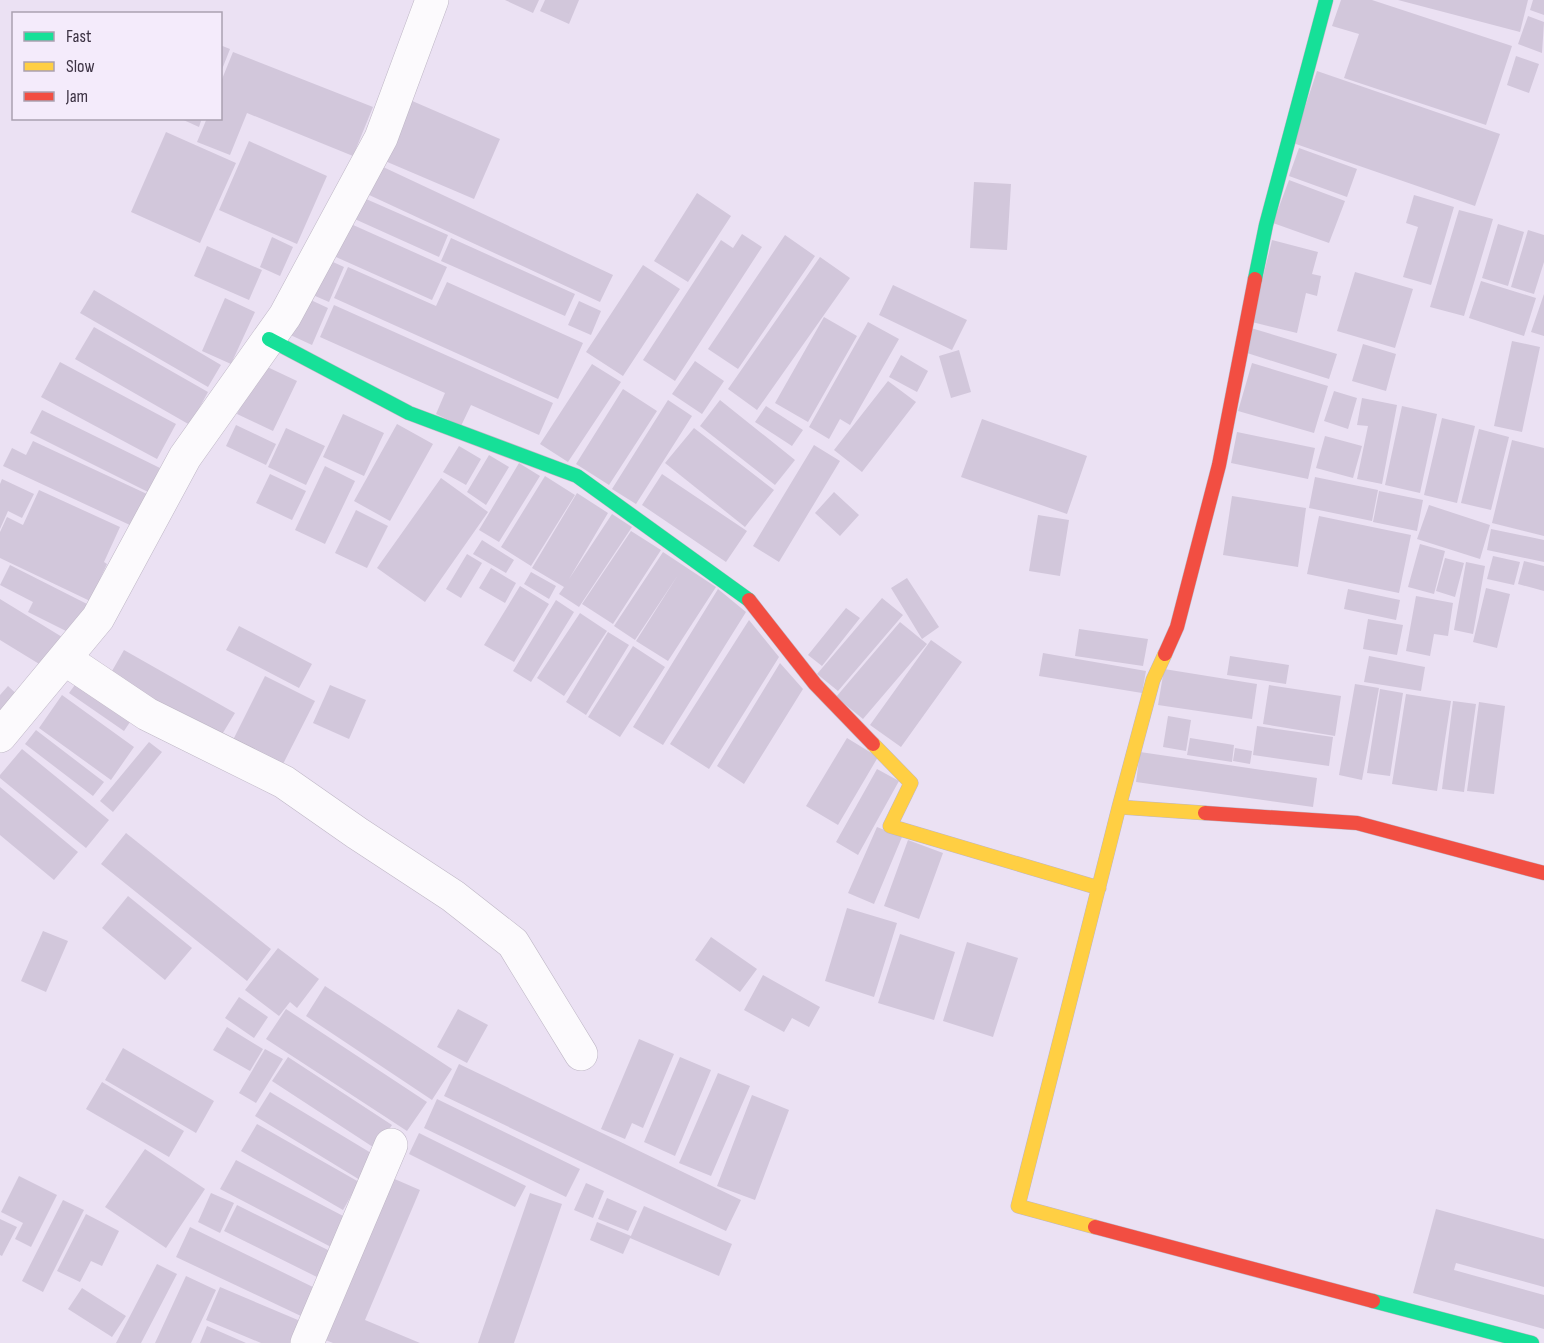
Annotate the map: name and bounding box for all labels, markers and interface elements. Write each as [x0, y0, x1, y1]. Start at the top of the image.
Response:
legend [12, 12, 222, 120]
text: Fast [66, 26, 92, 47]
text: Slow [66, 56, 95, 77]
text: Jam [65, 86, 88, 107]

